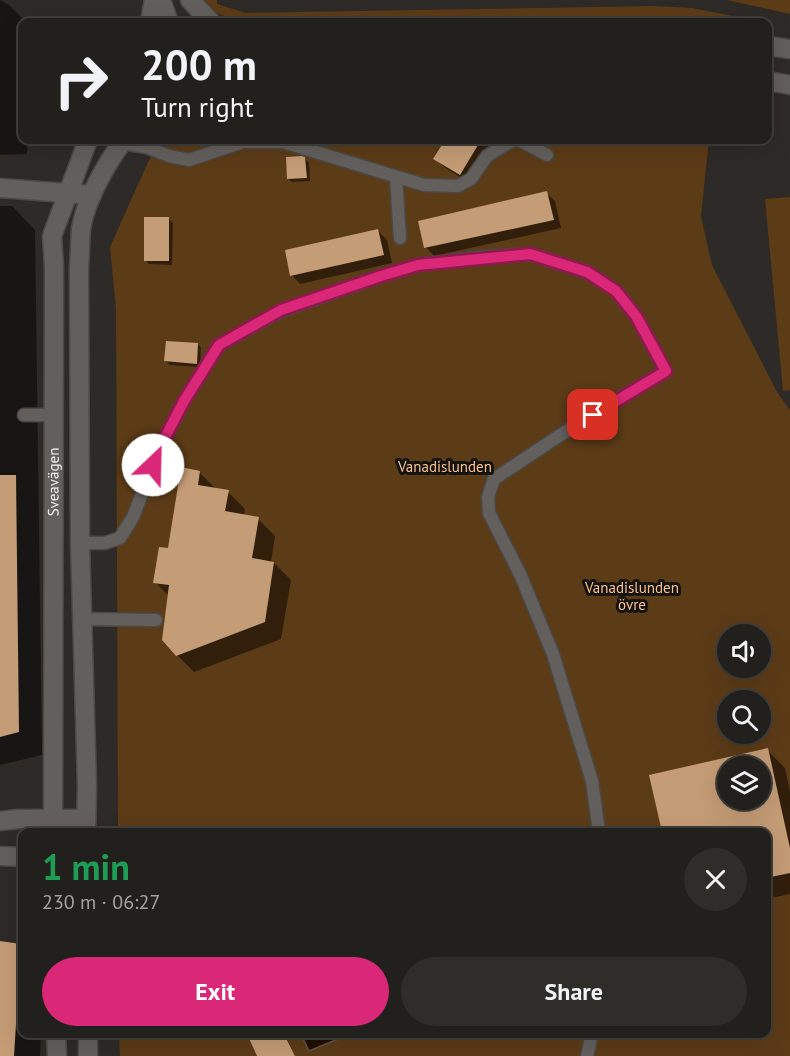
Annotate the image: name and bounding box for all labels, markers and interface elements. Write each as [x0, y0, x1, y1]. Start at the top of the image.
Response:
text: 200 m [141, 37, 257, 92]
icon: right [42, 42, 120, 120]
text: Turn right [141, 90, 254, 124]
pin [567, 389, 618, 440]
icon: arrive [576, 398, 609, 431]
position arrow [121, 433, 185, 497]
street label: Sveavägen [44, 448, 63, 516]
park label: Vanadislunden [397, 457, 492, 476]
park label: Vanadislunden övre [584, 578, 679, 614]
map controls [717, 624, 771, 810]
button: sound [717, 624, 771, 678]
button: search [717, 690, 771, 744]
button: layers [717, 756, 771, 810]
text: 1 min [42, 843, 130, 890]
button: close [684, 848, 747, 911]
text: 230 m · 06:27 [42, 889, 160, 915]
button: Exit [42, 957, 389, 1026]
button: Share [401, 957, 747, 1026]

